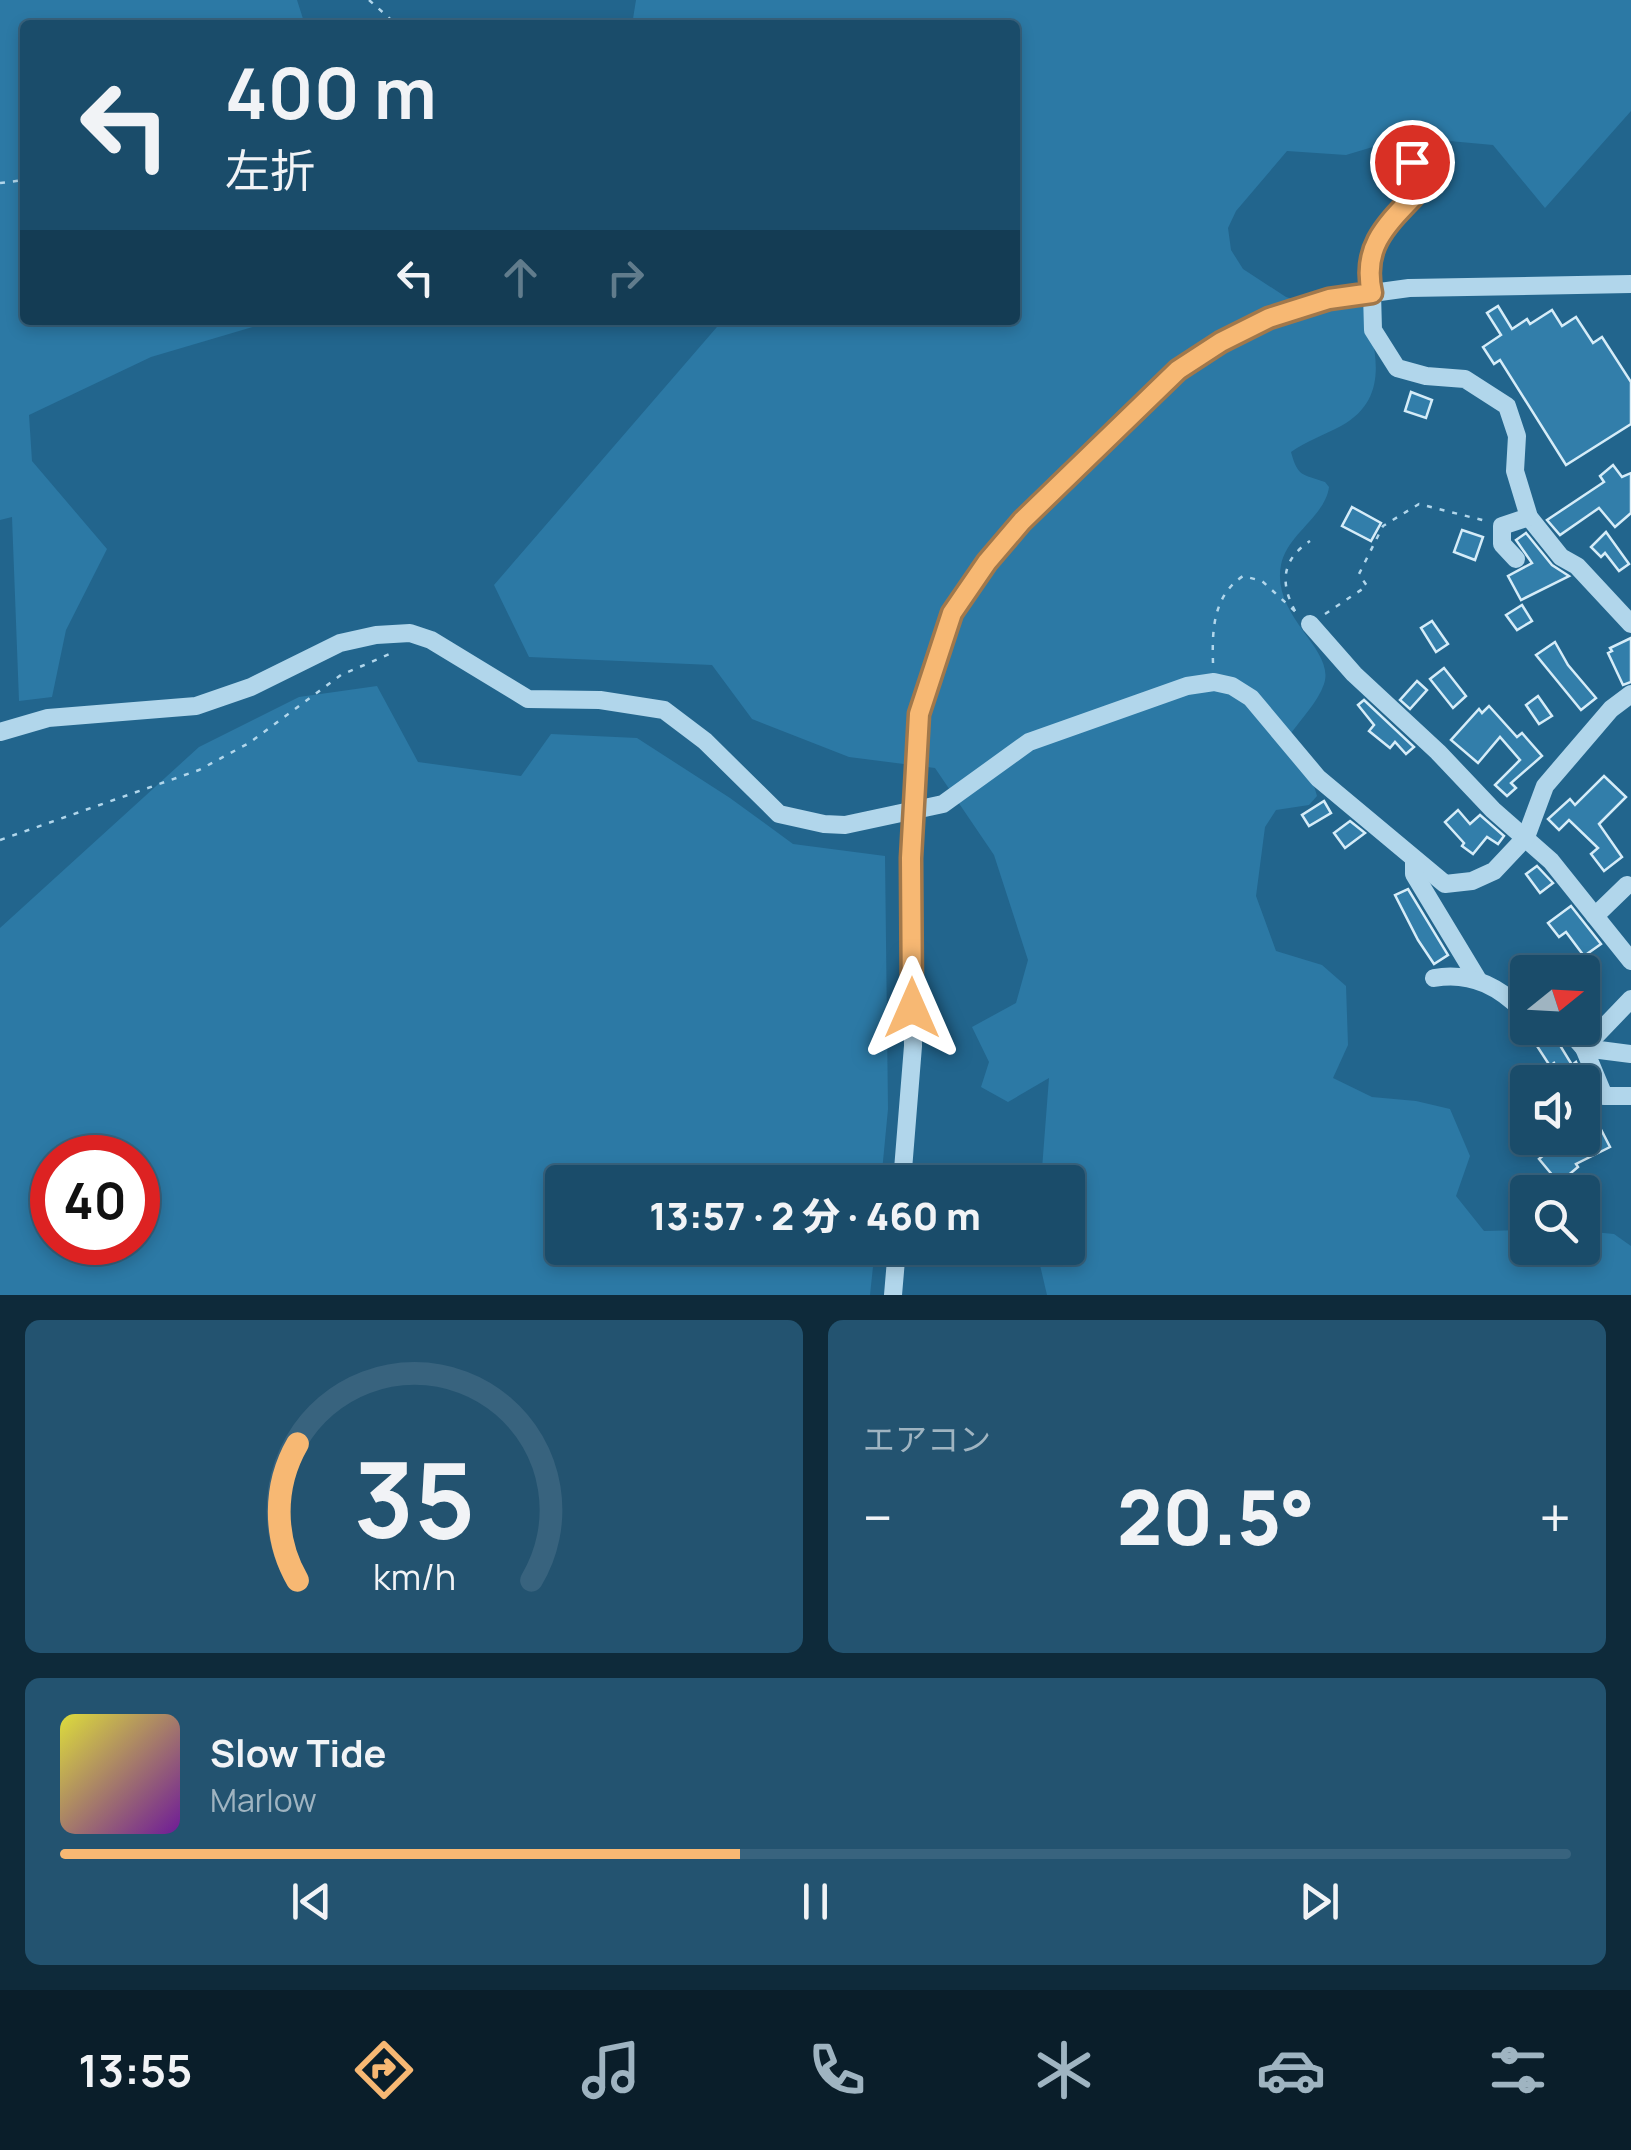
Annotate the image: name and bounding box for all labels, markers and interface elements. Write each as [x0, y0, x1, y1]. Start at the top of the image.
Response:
text: 400 m [225, 44, 437, 140]
icon: left [60, 60, 190, 190]
pin [1370, 120, 1455, 205]
icon: arrive [1385, 135, 1440, 190]
text: 左折 [225, 139, 315, 201]
icon: left [388, 250, 443, 305]
icon: ahead [493, 250, 548, 305]
icon: right [598, 250, 653, 305]
north arrow [1510, 955, 1600, 1045]
map controls [1510, 955, 1600, 1265]
position arrow [860, 956, 964, 1060]
button: sound [1510, 1065, 1600, 1155]
speed limit sign: 40 [30, 1135, 160, 1265]
button: search [1510, 1175, 1600, 1265]
text: 13:57 · 2 分 · 460 m [649, 1189, 981, 1241]
text: エアコン [863, 1417, 991, 1461]
text: 35 [353, 1427, 475, 1569]
text: 20.5° [1117, 1465, 1315, 1568]
text: − [863, 1479, 893, 1555]
text: + [1539, 1479, 1571, 1555]
text: km/h [372, 1552, 456, 1601]
text: Slow Tide [210, 1726, 387, 1778]
text: Marlow [210, 1778, 317, 1822]
icon: previous [284, 1874, 339, 1929]
icon: pause [788, 1874, 843, 1929]
icon: next [1292, 1874, 1347, 1929]
icon: directions [349, 2035, 419, 2105]
icon: music [576, 2035, 646, 2105]
icon: phone [802, 2035, 872, 2105]
icon: climate [1029, 2035, 1099, 2105]
icon: car [1256, 2035, 1326, 2105]
icon: filters [1483, 2035, 1553, 2105]
text: 13:55 [78, 2039, 192, 2101]

